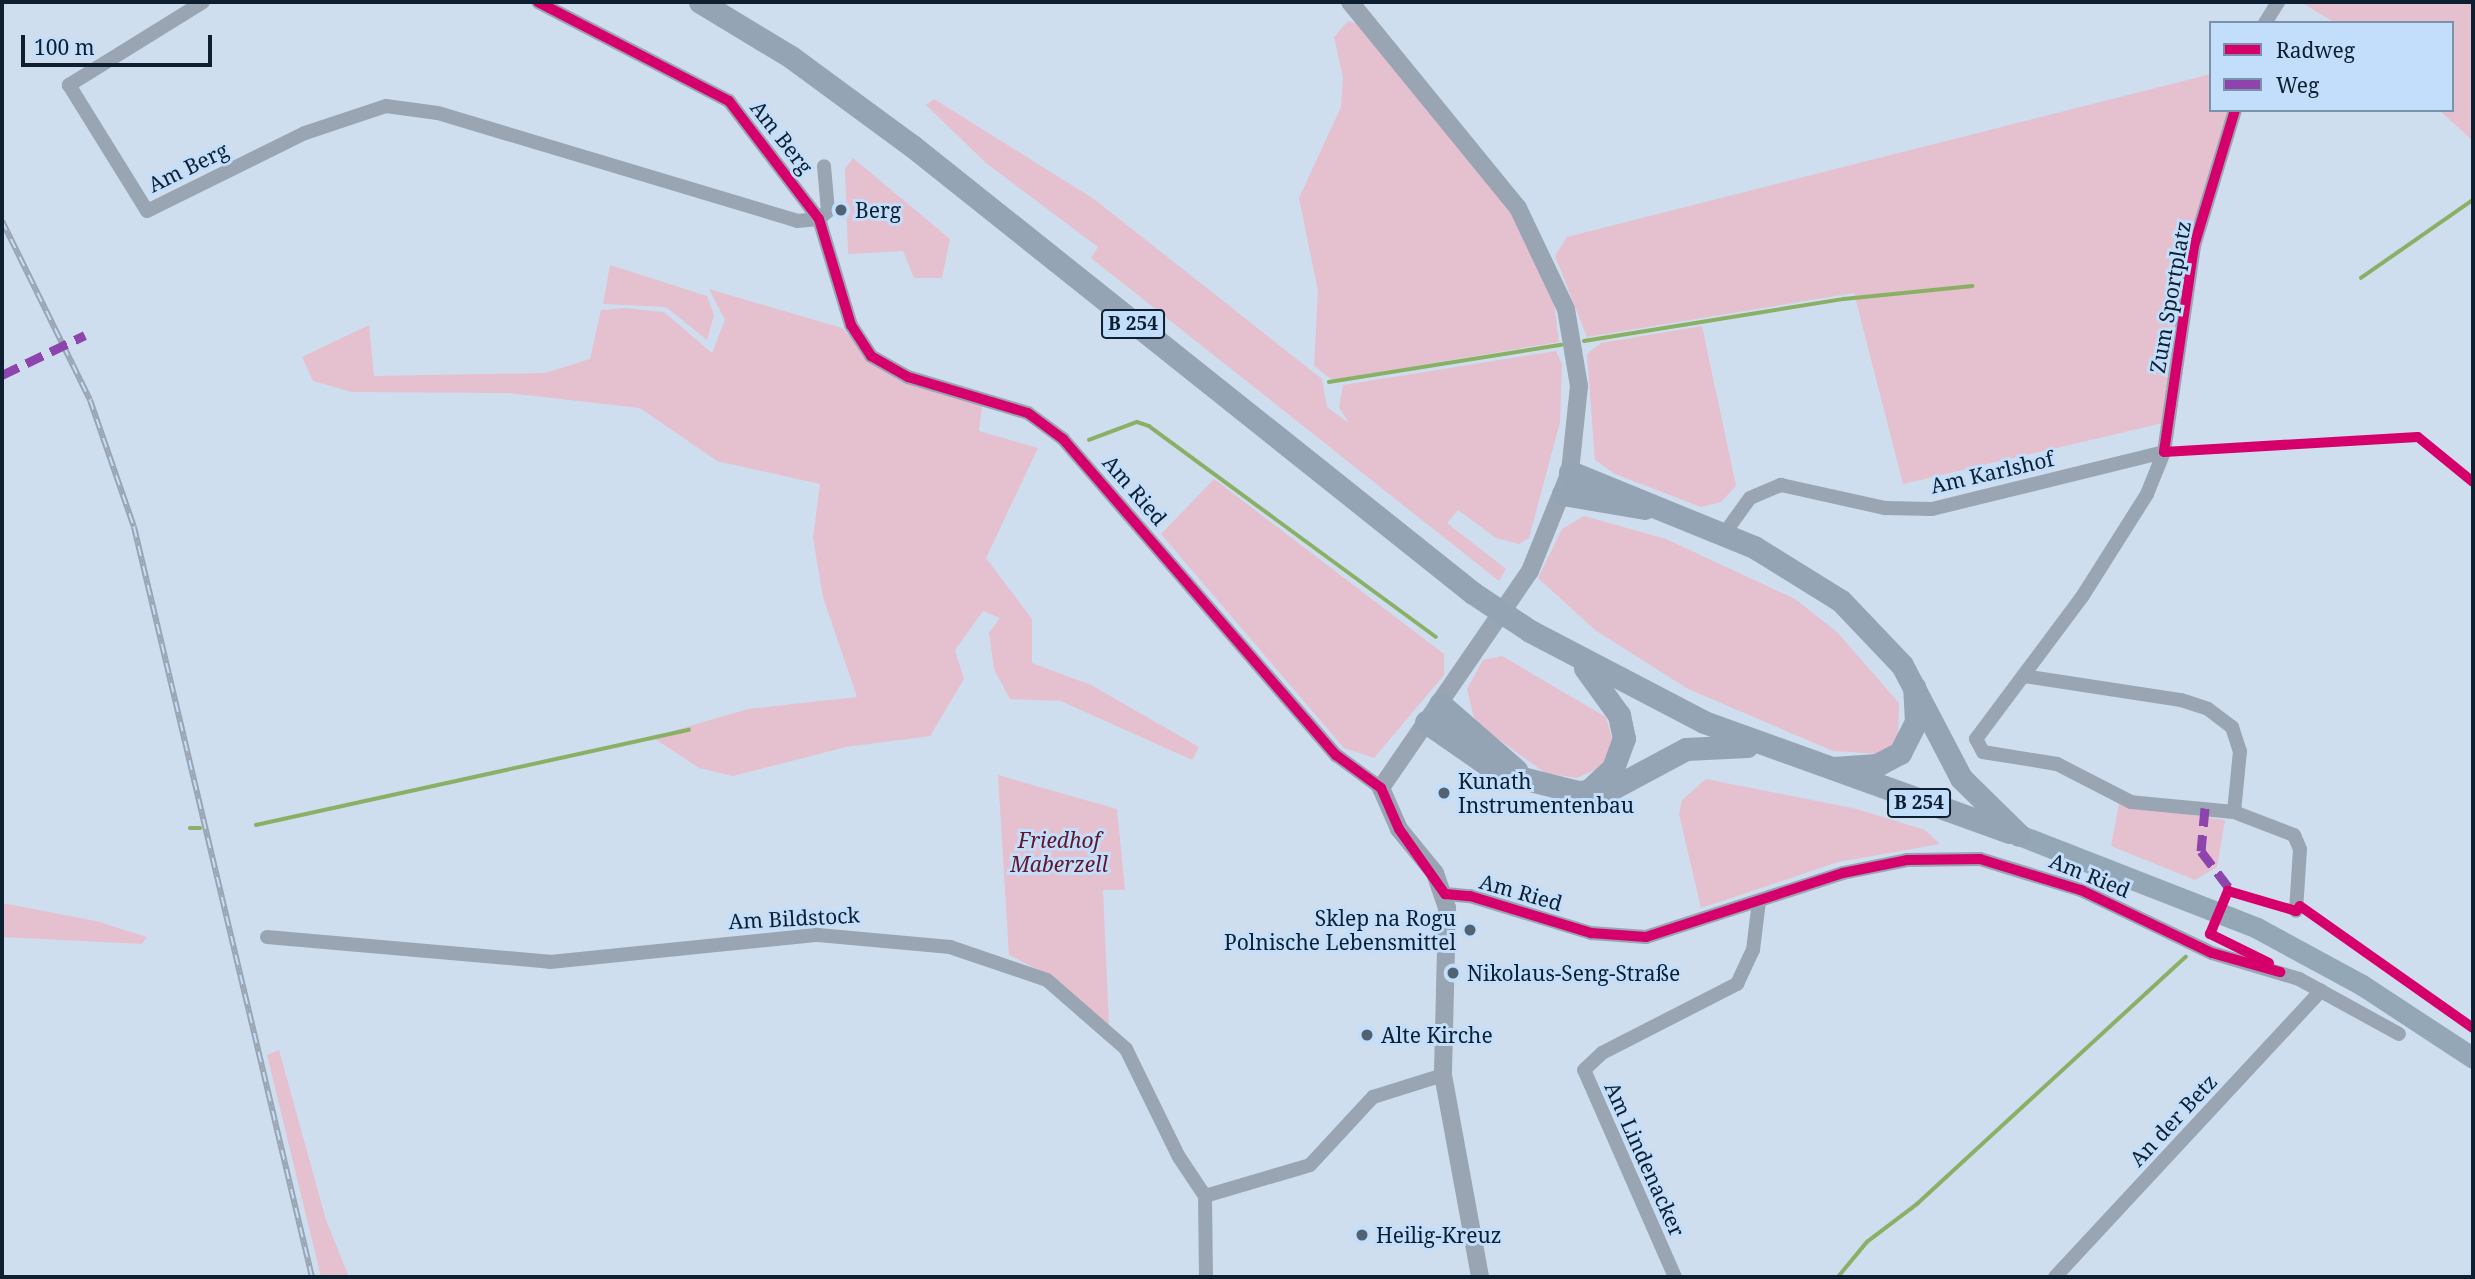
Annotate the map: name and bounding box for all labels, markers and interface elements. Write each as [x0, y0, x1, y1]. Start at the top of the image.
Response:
scale bar [24, 21, 215, 65]
legend [2209, 21, 2454, 112]
text: 100 m [34, 33, 95, 61]
text: Radweg [2276, 36, 2355, 64]
text: Weg [2276, 71, 2319, 99]
street label: Am Berg [746, 95, 818, 179]
street label: Am Berg [144, 137, 232, 197]
place label: Berg [855, 197, 901, 223]
marker: Berg [833, 202, 849, 218]
street label: Zum Sportplatz [2144, 219, 2196, 375]
road number: B 254 [1100, 308, 1166, 340]
street label: Am Karlshof [1928, 446, 2056, 498]
street label: Am Ried [1098, 450, 1172, 530]
place label: Kunath Instrumentenbau [1458, 768, 1634, 818]
marker: Kunath Instrumentenbau [1436, 785, 1452, 801]
road number: B 254 [1886, 788, 1952, 818]
park label: Friedhof Maberzell [1010, 827, 1108, 877]
street label: Am Ried [2046, 847, 2134, 903]
street label: Am Ried [1477, 868, 1565, 916]
street label: Am Bildstock [728, 902, 860, 934]
place label: Sklep na Rogu Polnische Lebensmittel [1224, 905, 1456, 955]
marker: Sklep na Rogu Polnische Lebensmittel [1462, 922, 1478, 938]
place label: Nikolaus-Seng-Straße [1467, 960, 1680, 986]
marker: Nikolaus-Seng-Straße [1445, 965, 1461, 981]
place label: Alte Kirche [1381, 1022, 1493, 1048]
marker: Alte Kirche [1359, 1027, 1375, 1043]
street label: An der Betz [2124, 1069, 2222, 1171]
street label: Am Lindenacker [1600, 1078, 1690, 1240]
place label: Heilig-Kreuz [1376, 1222, 1502, 1248]
marker: Heilig-Kreuz [1354, 1227, 1370, 1243]

